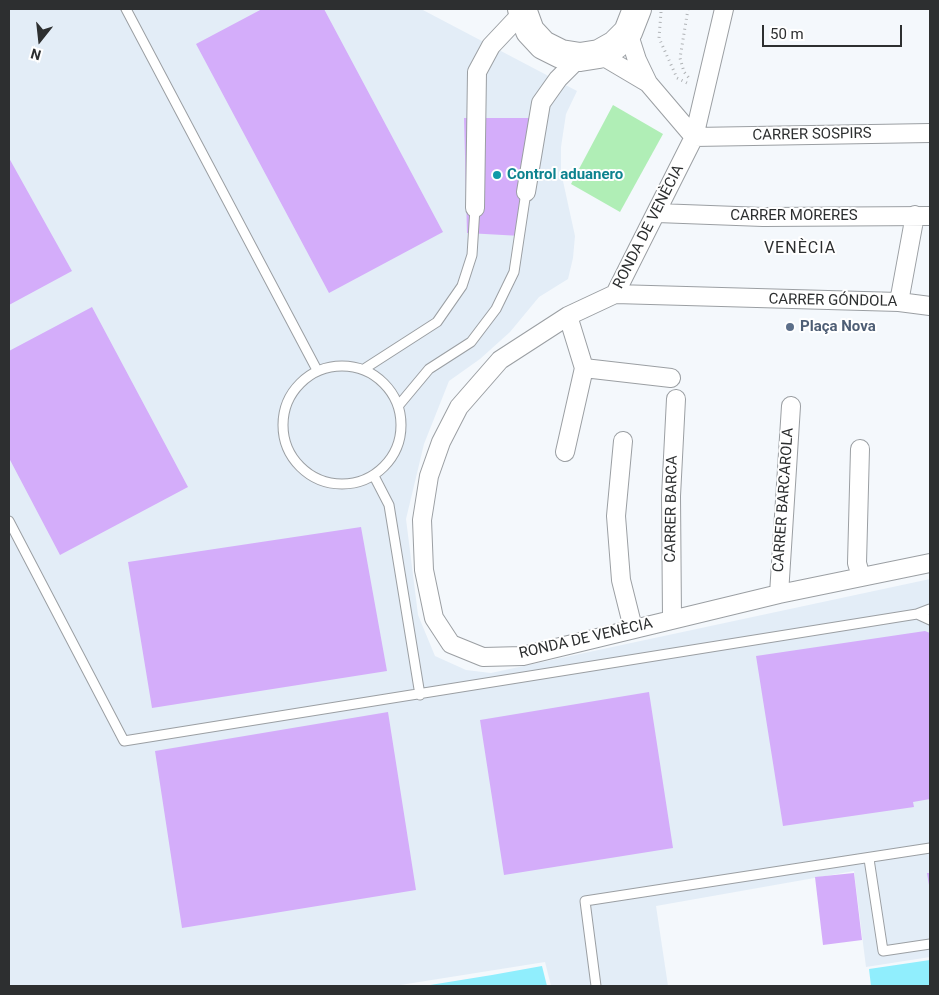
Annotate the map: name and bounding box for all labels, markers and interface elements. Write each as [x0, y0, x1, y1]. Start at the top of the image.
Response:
north arrow [15, 15, 65, 65]
scale bar [764, 15, 904, 47]
text: 50 m [770, 25, 804, 43]
text: N [29, 45, 43, 63]
street label: CARRER SOSPIRS [752, 125, 872, 145]
street label: RONDA DE VENÈCIA [610, 162, 688, 292]
place label: Control aduanero [507, 166, 623, 184]
marker: Control aduanero [491, 169, 503, 181]
street label: CARRER MORERES [730, 207, 858, 225]
district label: VENÈCIA [763, 239, 837, 259]
street label: CARRER GÓNDOLA [768, 291, 898, 311]
place label: Plaça Nova [800, 318, 876, 336]
marker: Plaça Nova [784, 321, 796, 333]
street label: CARRER BARCAROLA [770, 427, 798, 573]
street label: CARRER BARCA [662, 455, 682, 563]
street label: RONDA DE VENÈCIA [517, 615, 655, 663]

